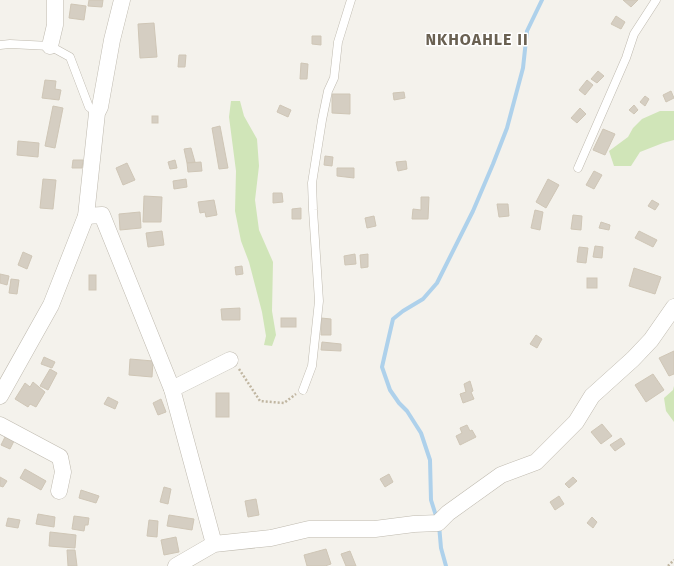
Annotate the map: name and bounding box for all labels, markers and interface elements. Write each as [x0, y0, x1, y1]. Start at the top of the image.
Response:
district label: NKHOAHLE II [425, 30, 529, 49]

